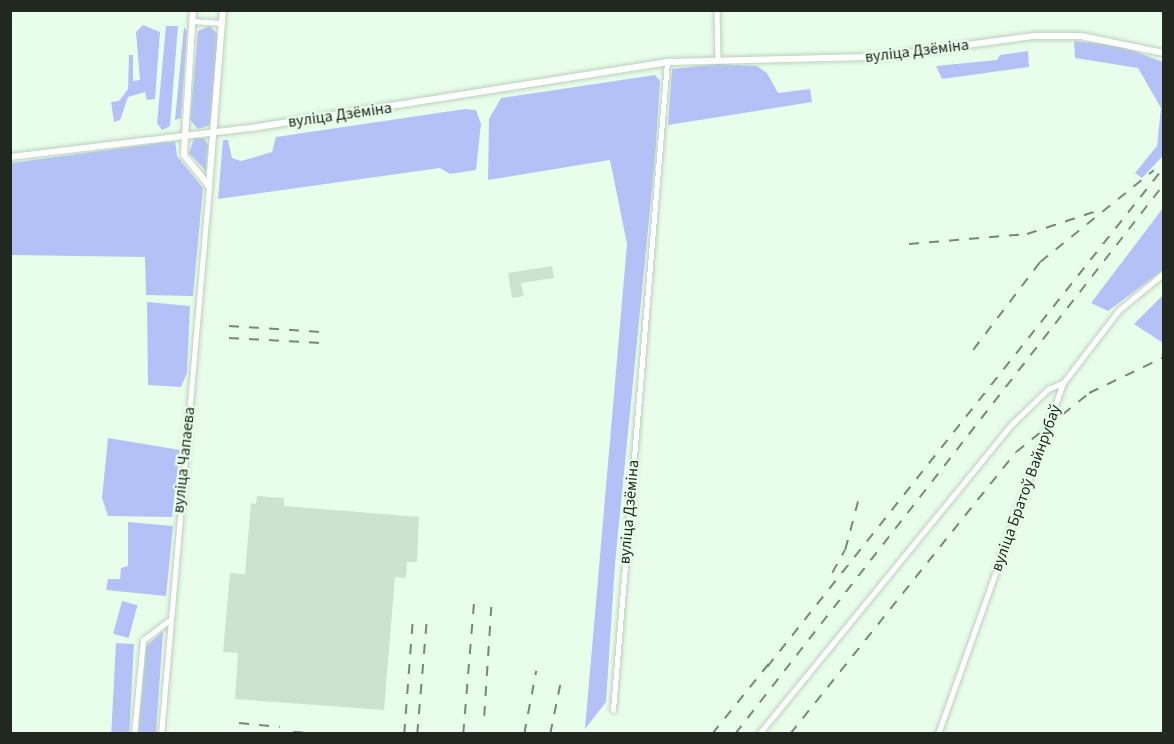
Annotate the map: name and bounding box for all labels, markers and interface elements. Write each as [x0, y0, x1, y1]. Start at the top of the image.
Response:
street label: вуліца Дзёміна [864, 35, 970, 67]
street label: вуліца Дзёміна [287, 98, 393, 132]
street label: вуліца Братоў Вайнрубаў [987, 402, 1065, 574]
street label: вуліца Чапаева [169, 406, 199, 514]
street label: вуліца Дзёміна [615, 459, 643, 565]

